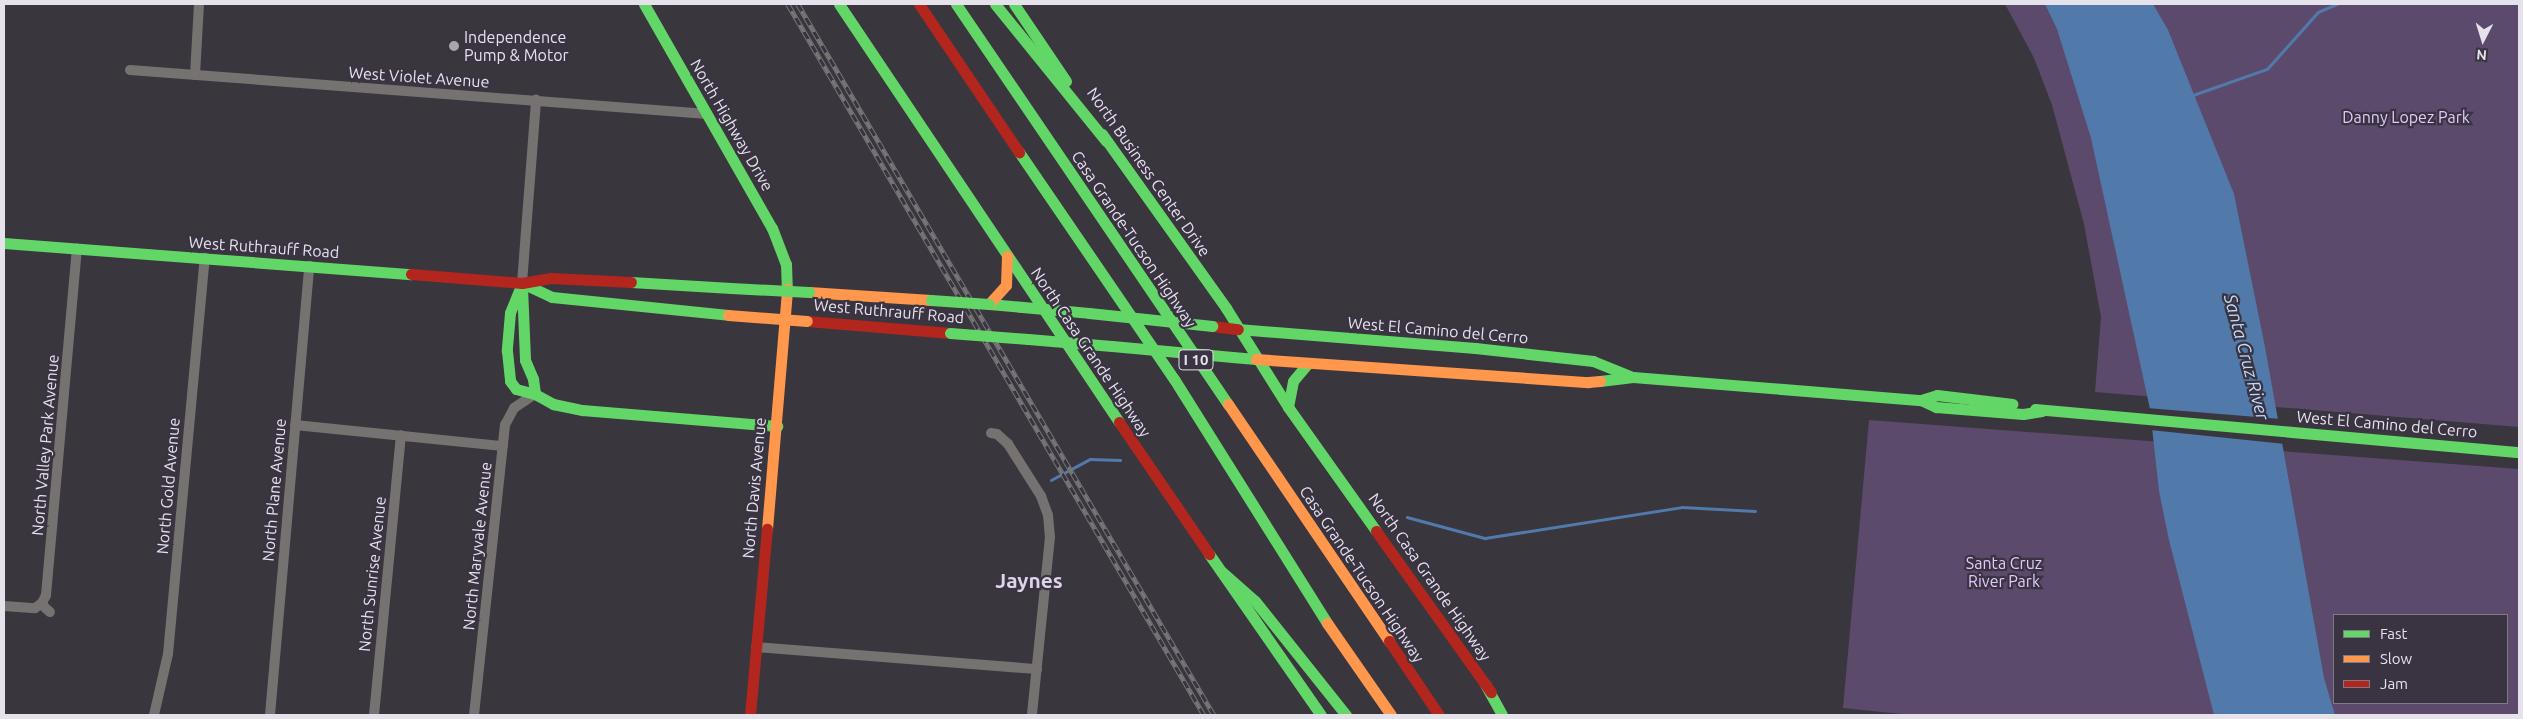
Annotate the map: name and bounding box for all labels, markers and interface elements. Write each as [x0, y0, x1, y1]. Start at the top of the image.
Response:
north arrow [2458, 15, 2508, 65]
place label: Independence Pump & Motor [464, 27, 569, 65]
marker: Independence Pump & Motor [448, 40, 460, 52]
text: N [2476, 47, 2488, 63]
street label: North Highway Drive [686, 56, 778, 194]
street label: West Violet Avenue [348, 63, 490, 91]
street label: North Business Center Drive [1083, 84, 1215, 260]
park label: Danny Lopez Park [2342, 107, 2470, 127]
street label: Casa Grande-Tucson Highway [1068, 147, 1200, 331]
street label: West Ruthrauff Road [188, 232, 340, 262]
street label: North Casa Grande Highway [1027, 264, 1155, 440]
water label: Santa Cruz River [2220, 292, 2274, 422]
street label: West Ruthrauff Road [813, 295, 965, 327]
street label: West El Camino del Cerro [1347, 313, 1529, 347]
road number: I 10 [1178, 348, 1214, 372]
street label: North Valley Park Avenue [28, 354, 62, 536]
street label: West El Camino del Cerro [2296, 407, 2478, 441]
street label: North Gold Avenue [152, 417, 184, 555]
street label: North Davis Avenue [738, 417, 770, 559]
street label: North Plane Avenue [258, 418, 290, 562]
street label: North Maryvale Avenue [459, 461, 495, 631]
street label: Casa Grande-Tucson Highway [1296, 482, 1428, 666]
street label: North Casa Grande Highway [1365, 489, 1495, 665]
street label: North Sunrise Avenue [354, 495, 390, 653]
park label: Santa Cruz River Park [1966, 553, 2042, 591]
district label: Jaynes [995, 567, 1063, 593]
legend [2333, 614, 2508, 704]
text: Fast [2380, 625, 2407, 642]
text: Slow [2380, 650, 2412, 667]
text: Jam [2380, 675, 2408, 692]

